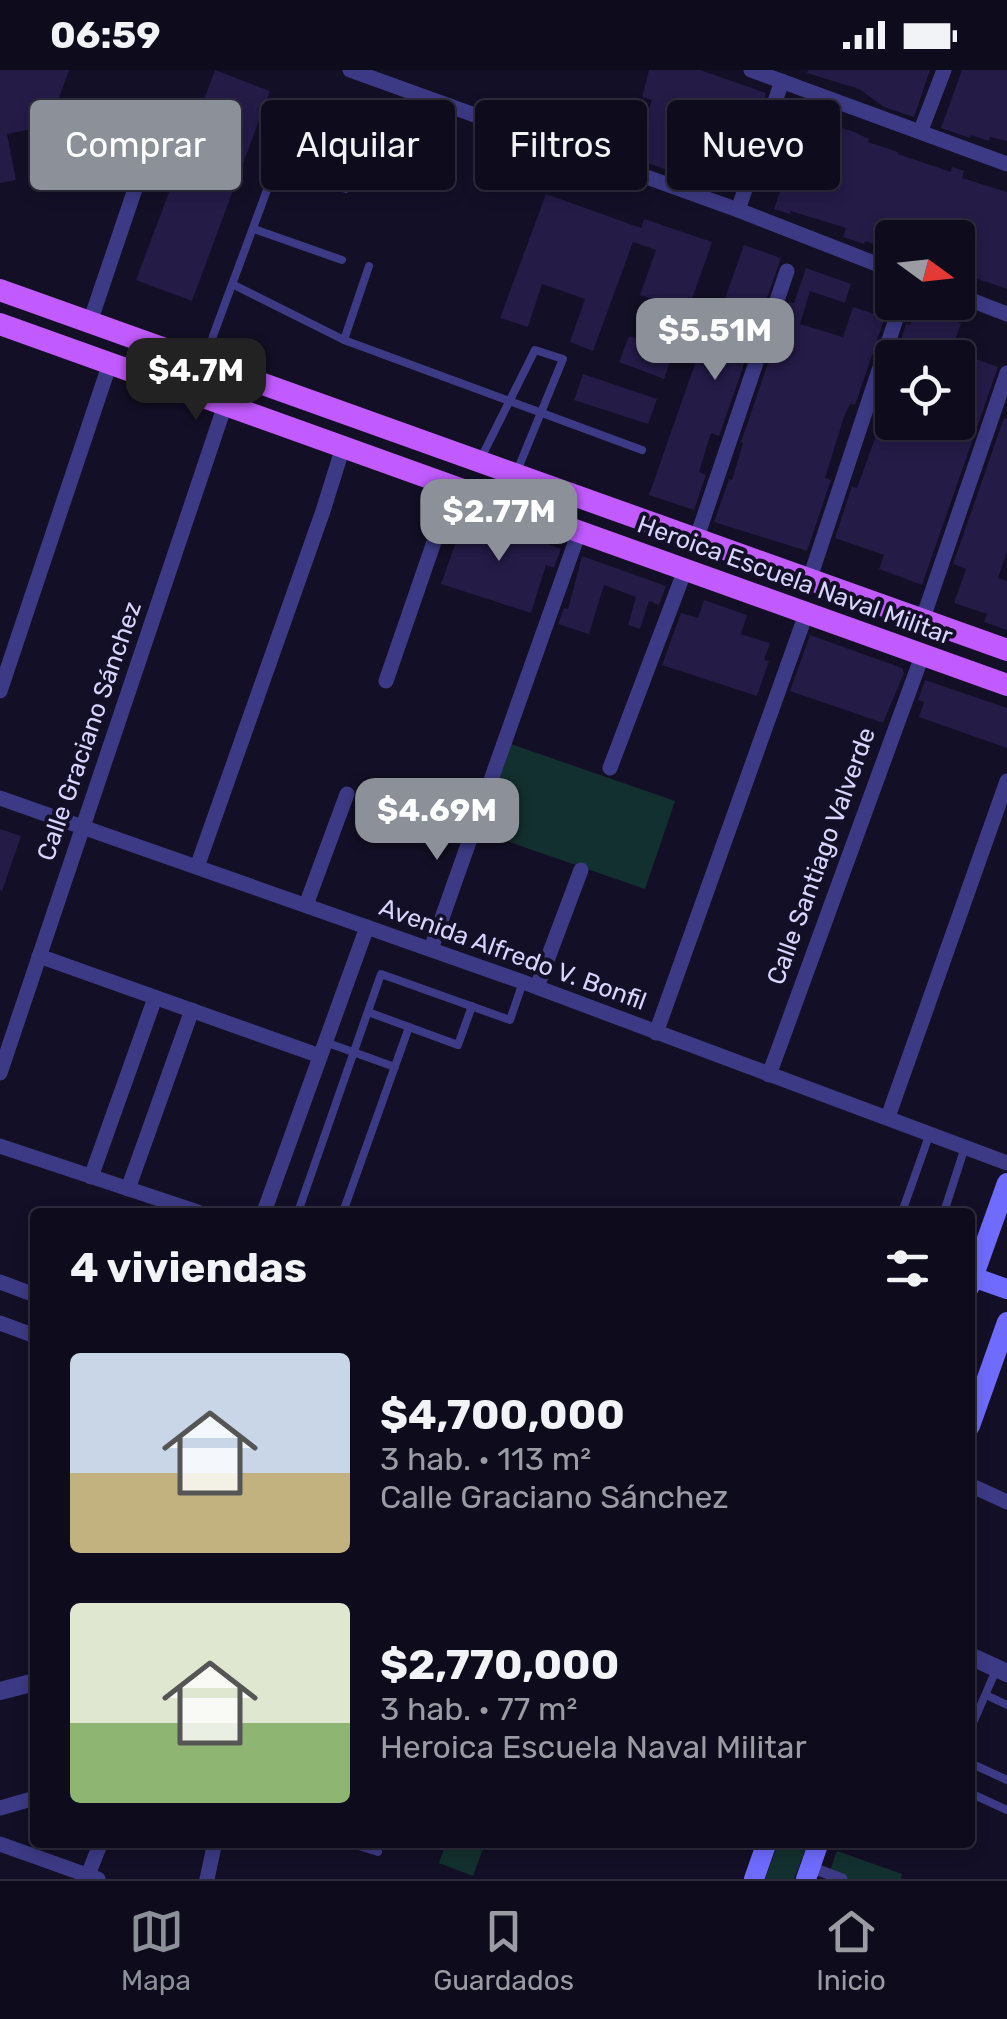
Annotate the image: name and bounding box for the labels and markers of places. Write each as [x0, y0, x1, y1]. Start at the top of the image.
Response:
pin: $5.51M [634, 298, 796, 383]
pin: $4.7M [126, 338, 266, 423]
pin: $2.77M [418, 479, 580, 564]
pin: $4.69M [356, 778, 518, 863]

